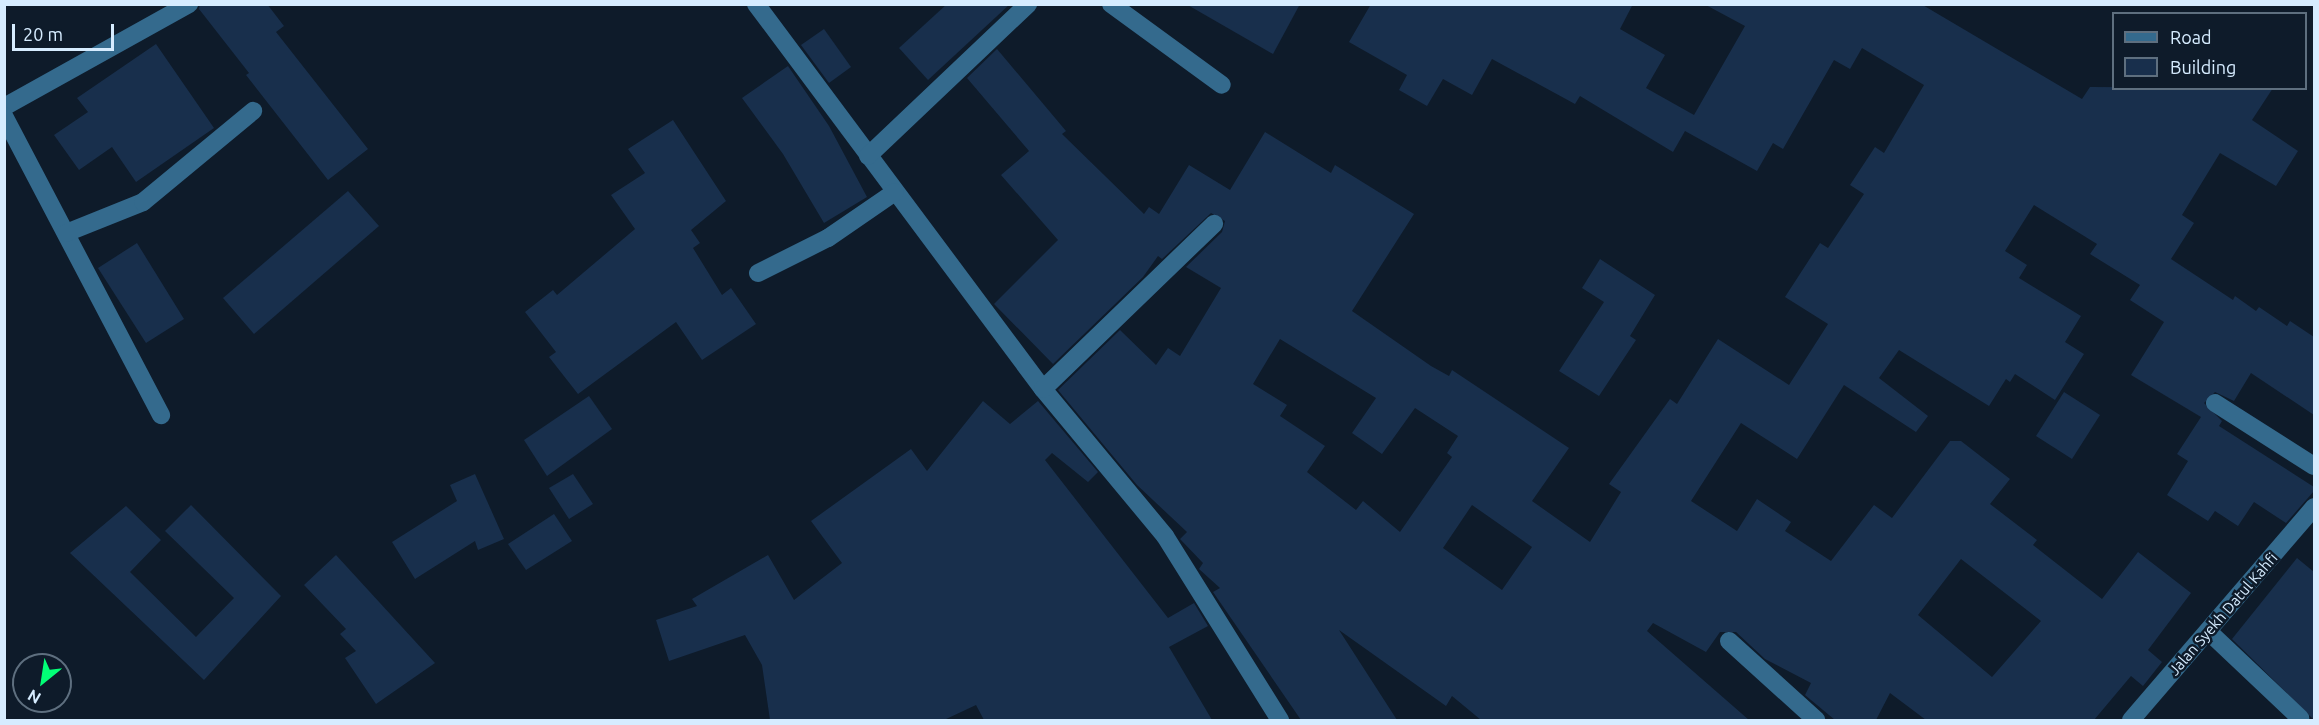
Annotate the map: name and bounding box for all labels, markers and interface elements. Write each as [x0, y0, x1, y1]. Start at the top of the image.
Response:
scale bar [15, 12, 117, 50]
legend [2112, 12, 2307, 90]
text: 20 m [23, 24, 63, 44]
text: Road [2170, 27, 2212, 47]
text: Building [2170, 57, 2236, 77]
street label: Jalan Syekh Datul Kahfi [2165, 549, 2281, 679]
north arrow [12, 653, 72, 713]
text: N [24, 686, 44, 708]

